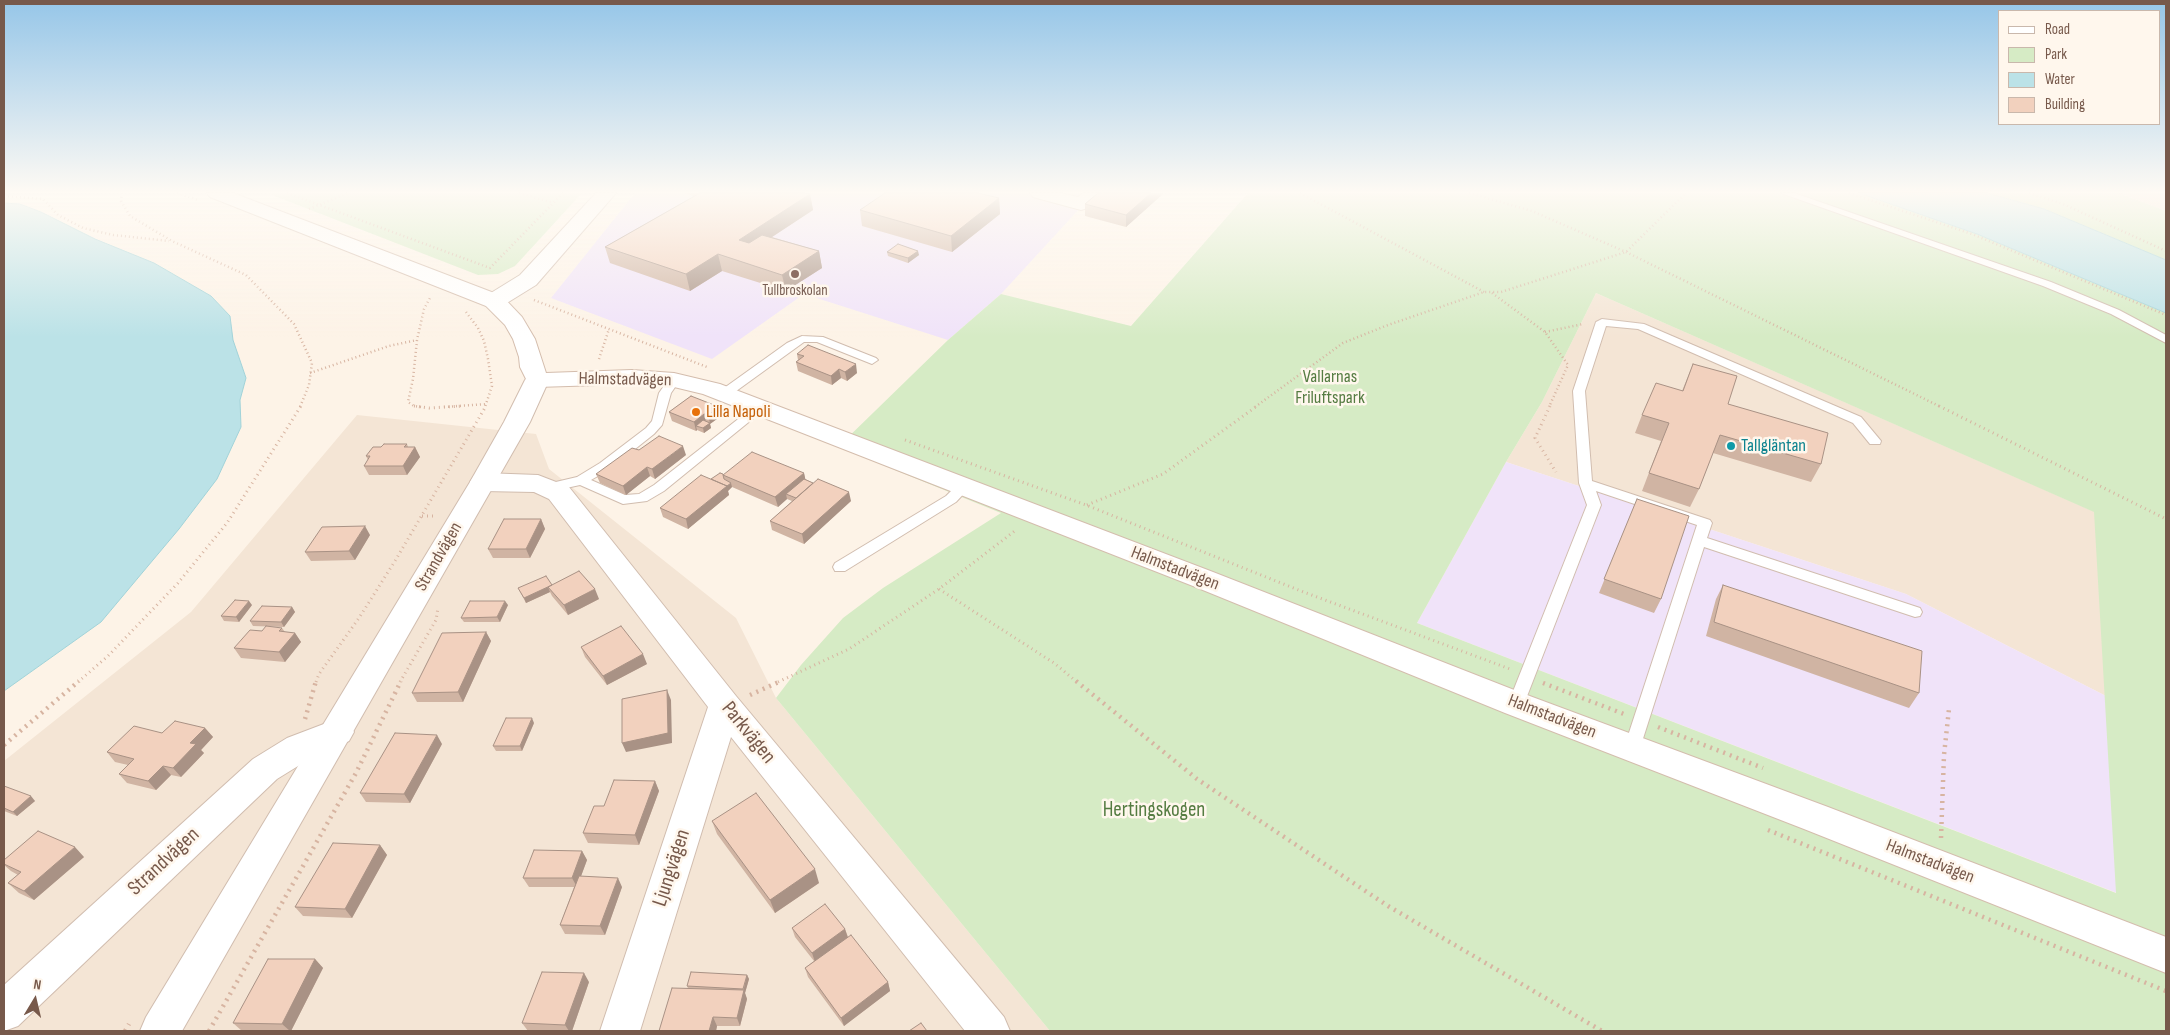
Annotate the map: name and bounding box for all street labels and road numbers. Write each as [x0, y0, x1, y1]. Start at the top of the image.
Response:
street label: Halmstadvägen [578, 368, 672, 392]
street label: Strandvägen [411, 519, 467, 595]
street label: Halmstadvägen [1128, 542, 1222, 596]
street label: Halmstadvägen [1505, 690, 1599, 744]
street label: Parkvägen [715, 697, 781, 769]
street label: Strandvägen [123, 823, 205, 901]
street label: Ljungvägen [648, 826, 696, 910]
street label: Halmstadvägen [1883, 835, 1977, 889]

